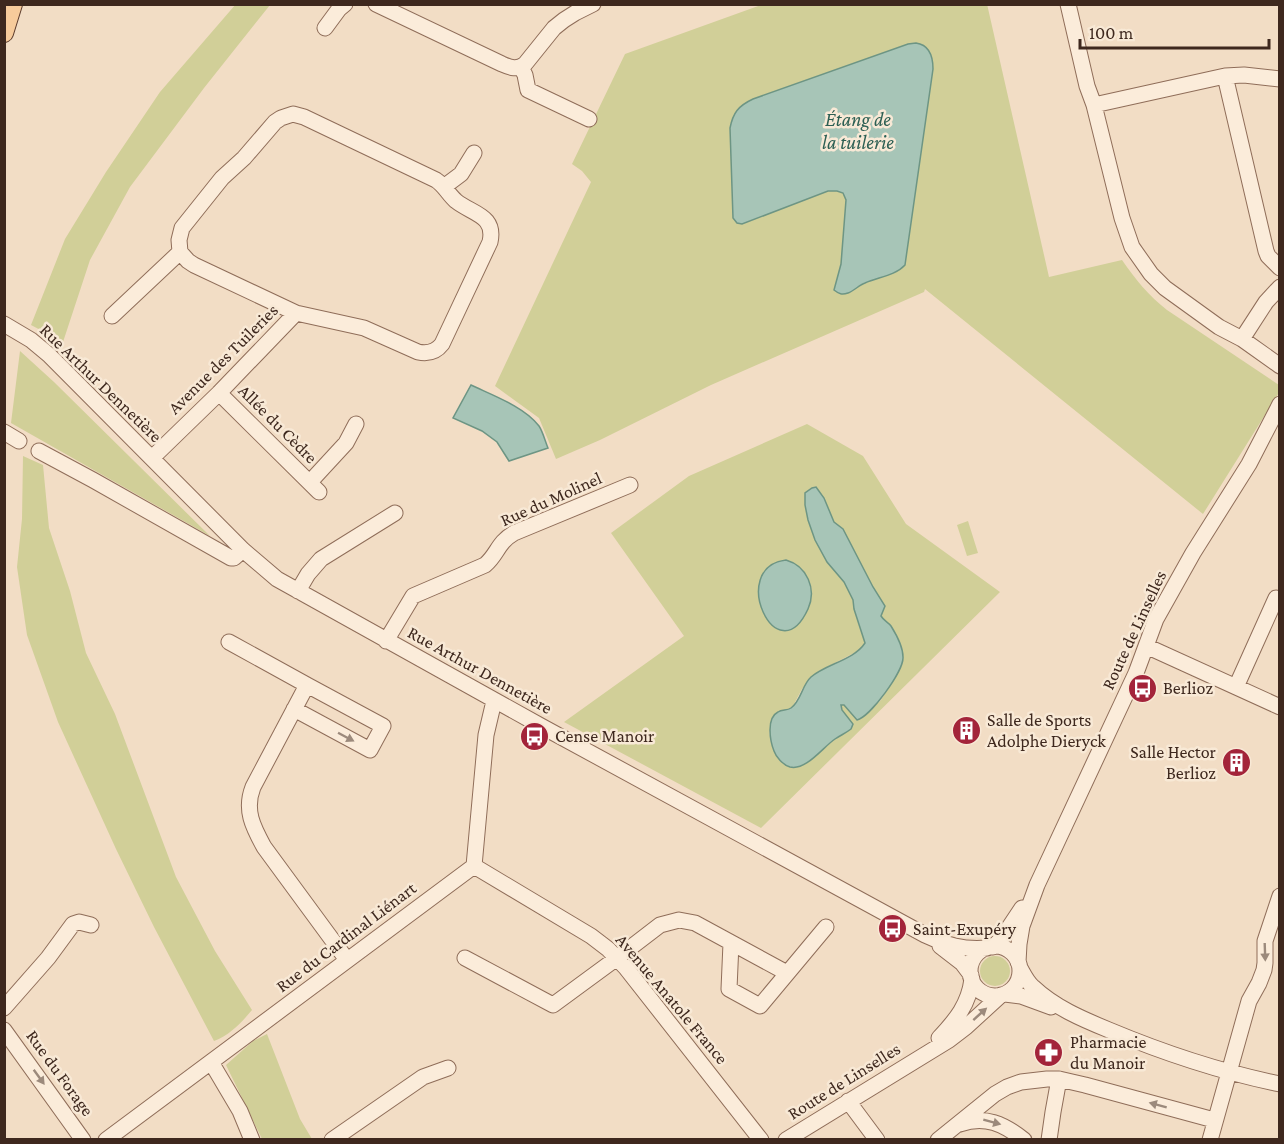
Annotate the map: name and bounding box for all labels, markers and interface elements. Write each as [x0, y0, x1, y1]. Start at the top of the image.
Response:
scale bar [1080, 12, 1269, 50]
text: 100 m [1089, 23, 1134, 43]
water label: Étang de la tuilerie [822, 108, 894, 153]
street label: Avenue des Tuileries [164, 300, 282, 418]
street label: Rue Arthur Dennetière [36, 320, 166, 446]
street label: Allée du Cèdre [234, 380, 322, 468]
street label: Rue du Molinel [497, 468, 605, 530]
street label: Route de Linselles [1098, 567, 1170, 693]
street label: Rue Arthur Dennetière [404, 622, 556, 718]
bus stop icon: Berlioz [1126, 672, 1158, 704]
place label: Berlioz [1163, 678, 1213, 698]
place label: Salle de Sports Adolphe Dieryck [987, 710, 1106, 751]
building icon: Salle de Sports Adolphe Dieryck [950, 714, 982, 746]
bus stop icon: Cense Manoir [518, 720, 550, 752]
place label: Cense Manoir [555, 726, 655, 746]
one-way arrow [337, 732, 354, 742]
place label: Salle Hector Berlioz [1130, 742, 1217, 783]
building icon: Salle Hector Berlioz [1221, 746, 1253, 778]
street label: Rue du Cardinal Liénart [272, 877, 421, 996]
bus stop icon: Saint-Exupéry [876, 913, 908, 945]
place label: Saint-Exupéry [913, 919, 1017, 939]
street label: Avenue Anatole France [612, 930, 732, 1068]
one-way arrow [1260, 942, 1270, 961]
one-way arrow [972, 1007, 987, 1021]
street label: Rue du Forage [22, 1026, 98, 1120]
place label: Pharmacie du Manoir [1070, 1032, 1146, 1073]
pharmacy icon: Pharmacie du Manoir [1033, 1036, 1065, 1068]
street label: Route de Linselles [784, 1038, 904, 1124]
one-way arrow [32, 1070, 44, 1085]
one-way arrow [1149, 1099, 1167, 1109]
one-way arrow [983, 1118, 1001, 1128]

